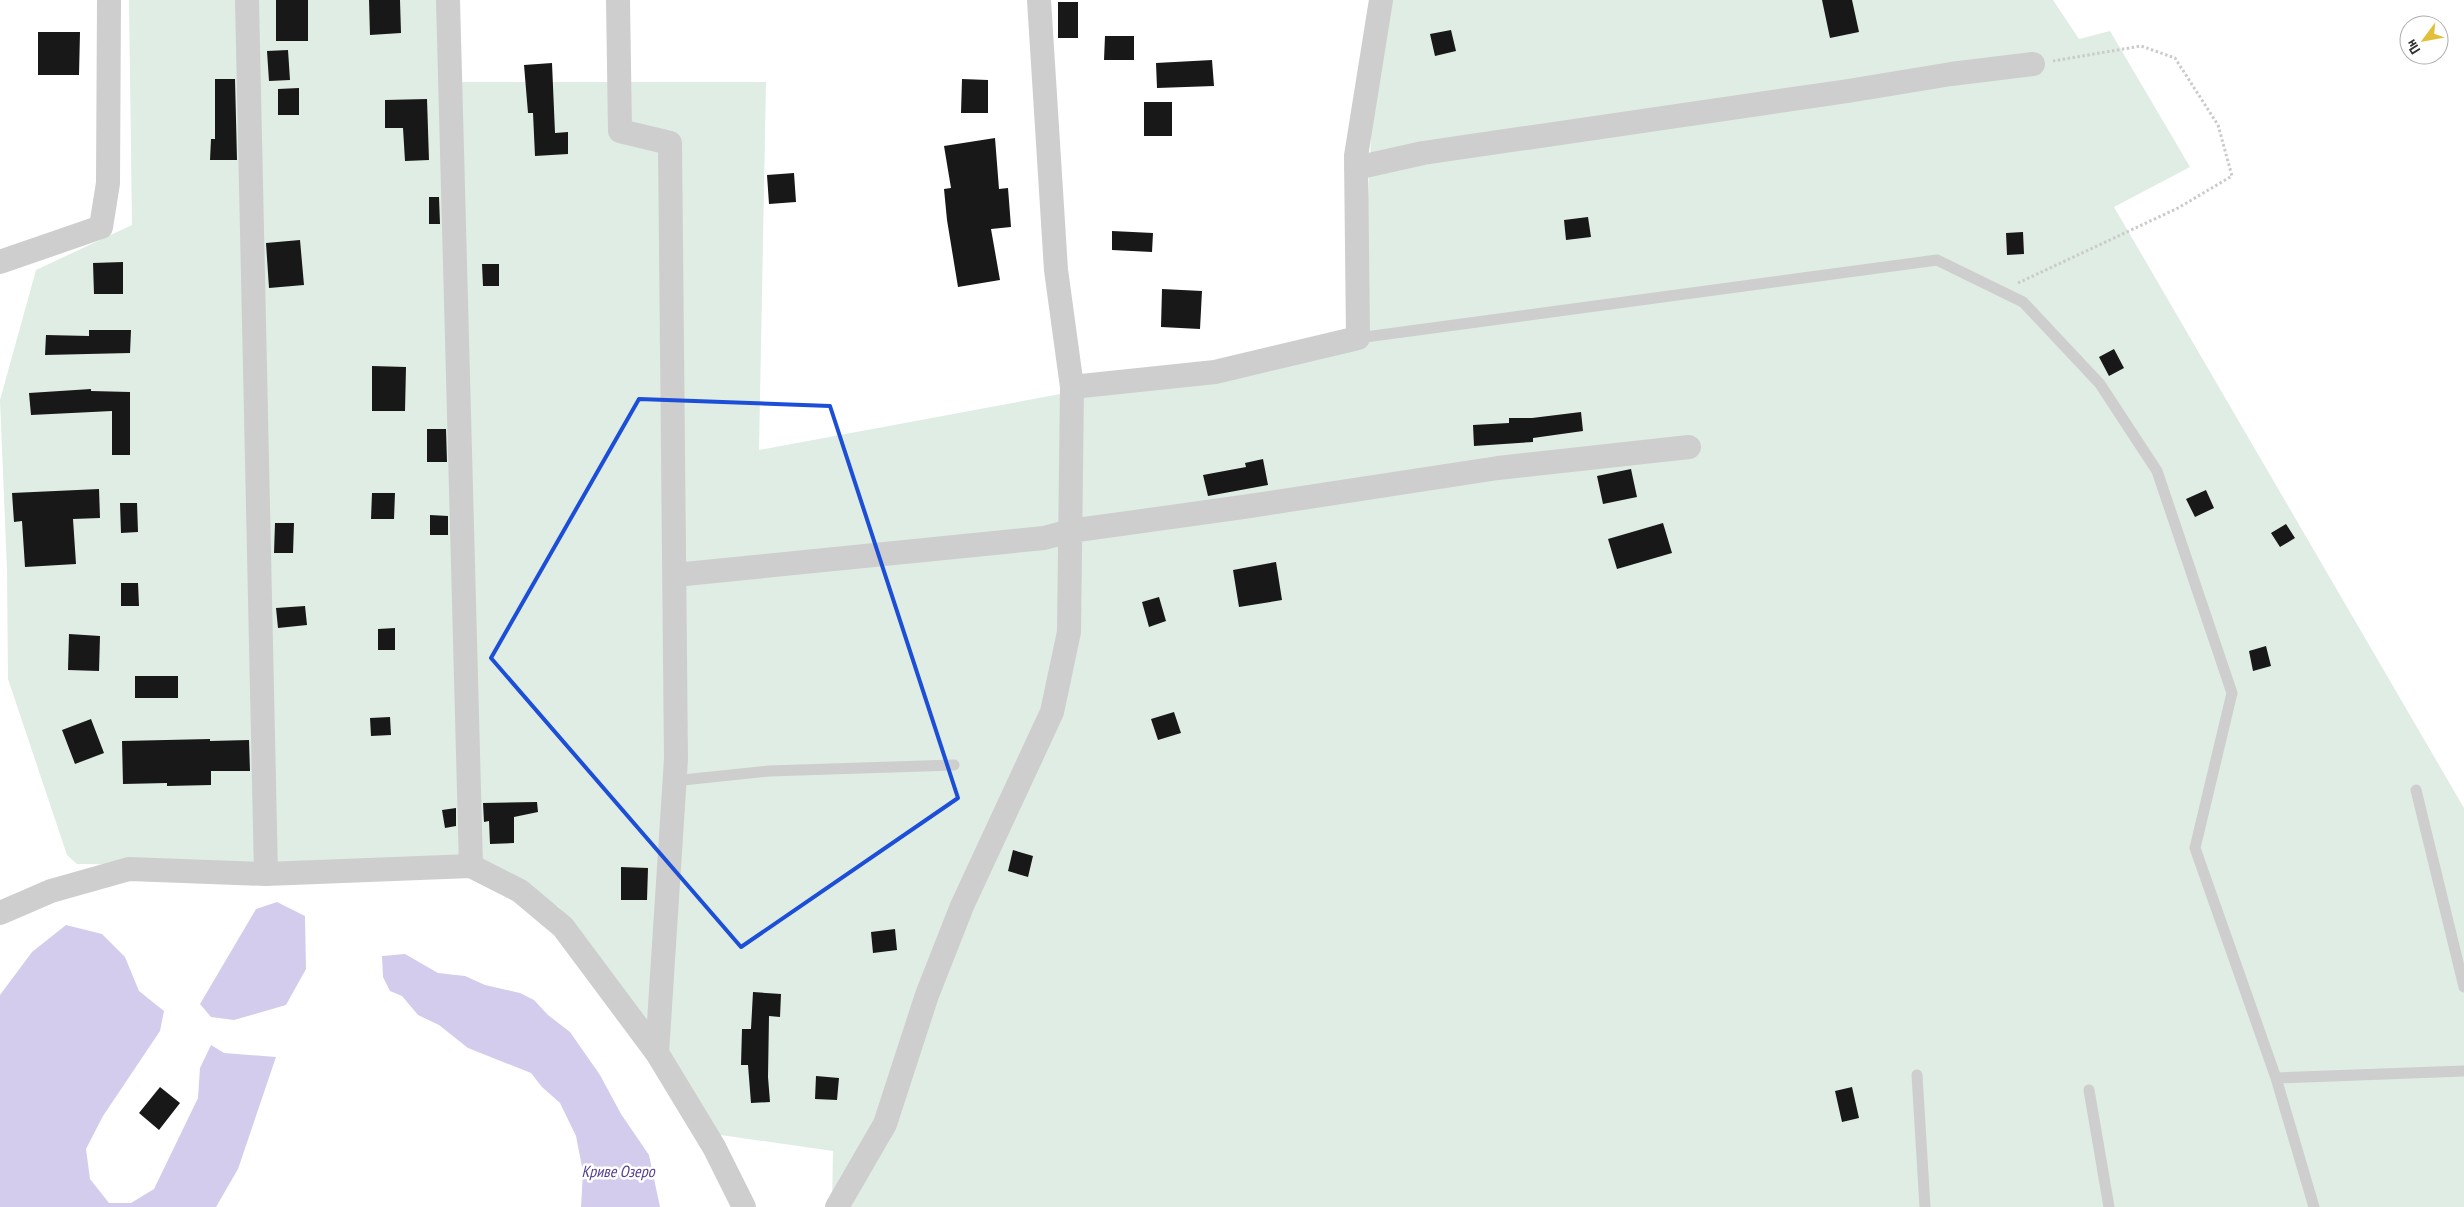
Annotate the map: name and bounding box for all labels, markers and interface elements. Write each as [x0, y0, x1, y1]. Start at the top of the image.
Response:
north arrow [2399, 15, 2449, 65]
text: Пн [2402, 36, 2424, 57]
water label: Криве Озеро [581, 1161, 656, 1181]

